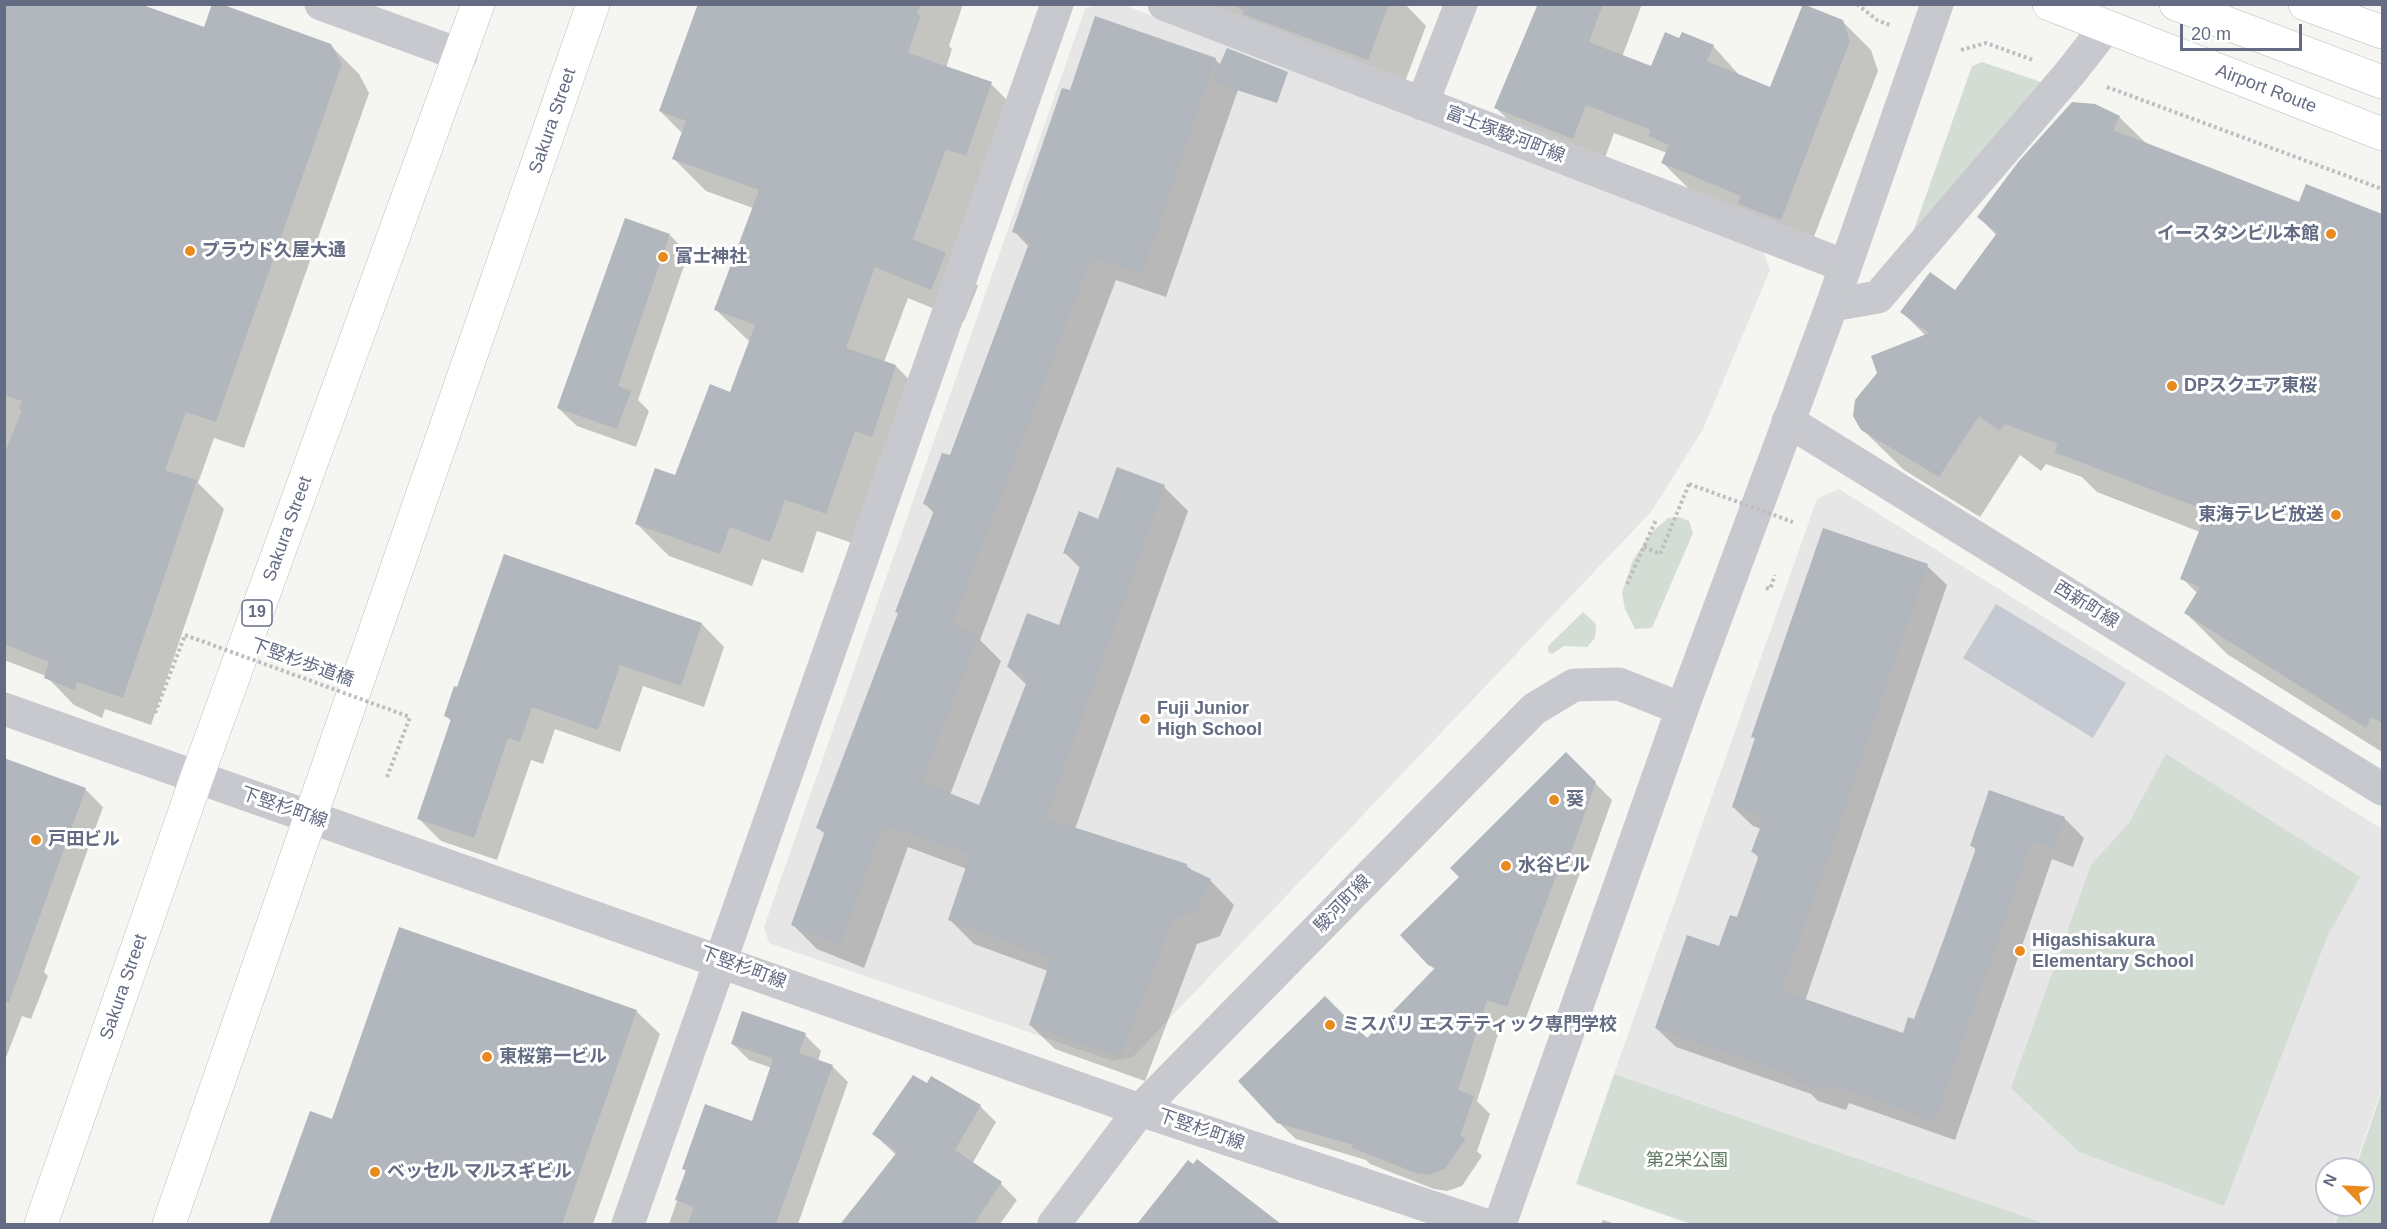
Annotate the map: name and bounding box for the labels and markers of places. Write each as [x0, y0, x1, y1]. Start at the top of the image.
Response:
place label: イースタンビル本館 [2157, 223, 2319, 245]
marker: イースタンビル本館 [2324, 227, 2338, 241]
place label: プラウド久屋大通 [202, 240, 346, 262]
marker: プラウド久屋大通 [183, 244, 197, 258]
place label: 富士神社 [675, 246, 747, 268]
marker: 富士神社 [656, 250, 670, 264]
place label: DPスクエア東桜 [2184, 375, 2317, 397]
marker: DPスクエア東桜 [2165, 379, 2179, 393]
place label: 東海テレビ放送 [2198, 504, 2324, 526]
marker: 東海テレビ放送 [2329, 508, 2343, 522]
place label: Fuji Junior High School [1157, 698, 1262, 740]
marker: Fuji Junior High School [1138, 712, 1152, 726]
place label: 葵 [1566, 789, 1584, 811]
marker: 葵 [1547, 793, 1561, 807]
place label: 戸田ビル [48, 829, 120, 851]
marker: 戸田ビル [29, 833, 43, 847]
place label: 水谷ビル [1518, 855, 1590, 877]
marker: 水谷ビル [1499, 859, 1513, 873]
place label: Higashisakura Elementary School [2032, 930, 2194, 972]
marker: Higashisakura Elementary School [2013, 944, 2027, 958]
place label: ミスパリ エステティック専門学校 [1342, 1014, 1617, 1036]
marker: ミスパリ エステティック専門学校 [1323, 1018, 1337, 1032]
place label: 東桜第一ビル [499, 1046, 607, 1068]
marker: 東桜第一ビル [480, 1050, 494, 1064]
place label: ベッセル マルスギビル [387, 1161, 572, 1183]
marker: ベッセル マルスギビル [368, 1165, 382, 1179]

